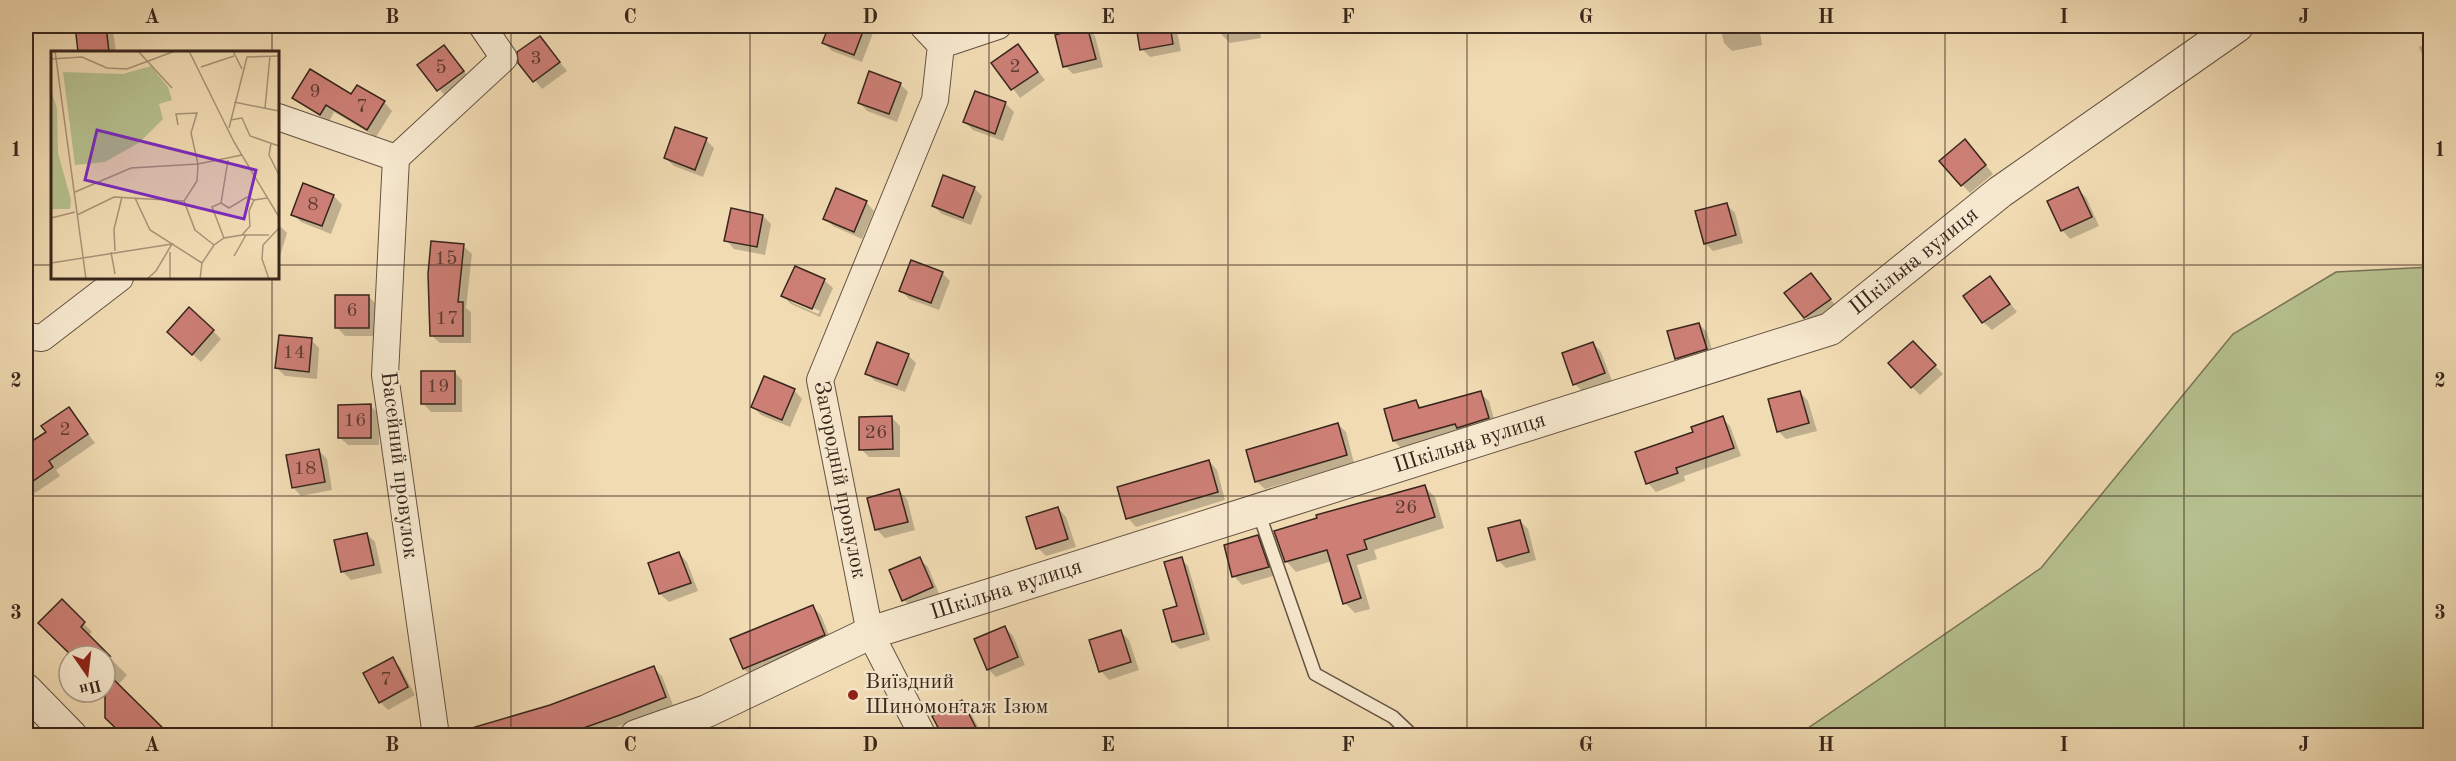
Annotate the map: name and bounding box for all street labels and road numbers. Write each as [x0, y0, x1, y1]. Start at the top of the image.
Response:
street label: Шкільна вулиця [1846, 203, 1983, 319]
street label: Басейний провулок [377, 370, 421, 560]
street label: Загородній провулок [809, 379, 870, 581]
street label: Шкільна вулиця [1391, 409, 1548, 477]
street label: Шкільна вулиця [928, 555, 1085, 624]

